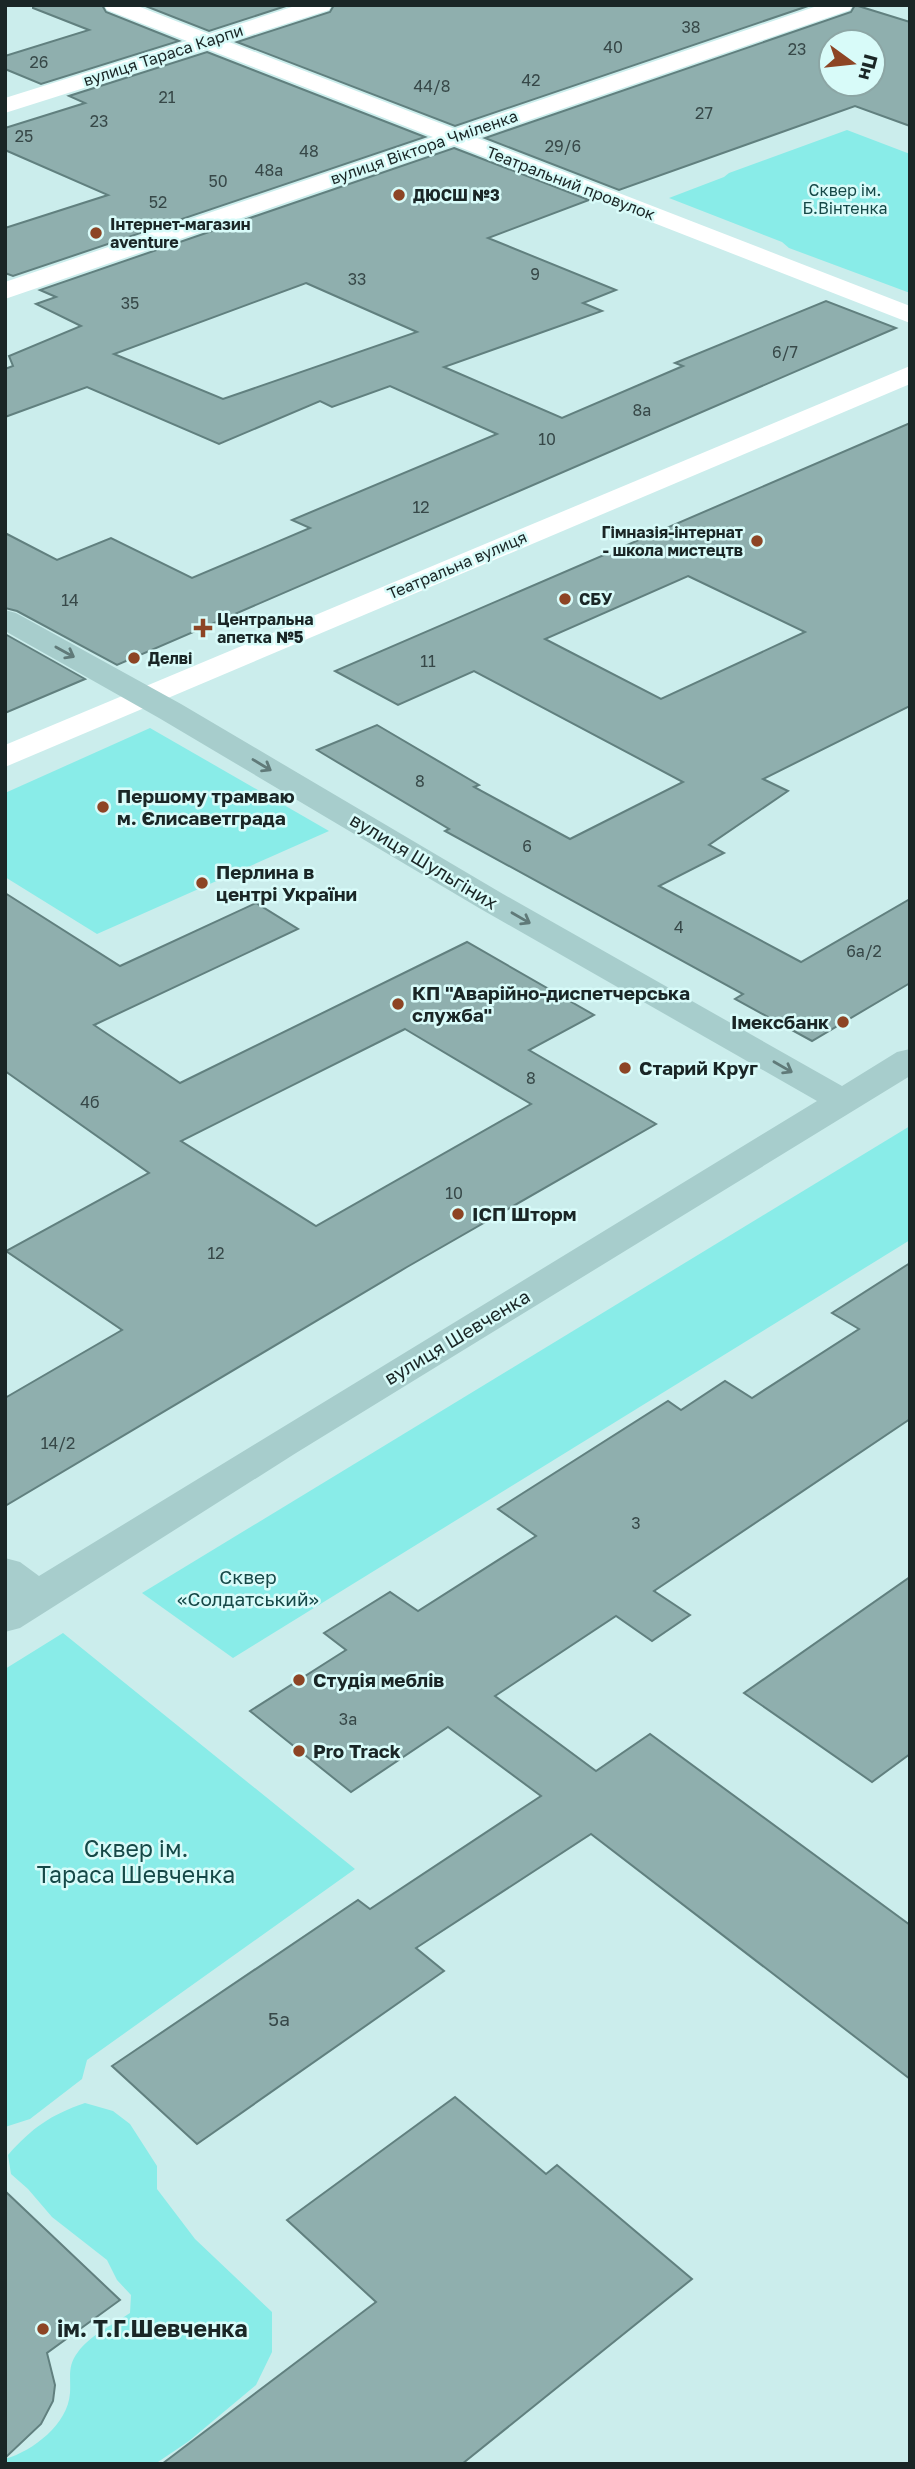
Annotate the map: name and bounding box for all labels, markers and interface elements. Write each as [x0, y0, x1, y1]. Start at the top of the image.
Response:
house number: 38 [681, 17, 701, 37]
street label: вулиця Тараса Карпи [80, 20, 246, 90]
north arrow [817, 28, 887, 98]
house number: 40 [603, 37, 623, 57]
house number: 23 [788, 39, 806, 59]
house number: 26 [30, 52, 48, 72]
text: Пн [854, 52, 883, 83]
house number: 42 [521, 70, 541, 90]
house number: 44/8 [414, 76, 450, 96]
house number: 21 [158, 87, 176, 107]
house number: 27 [695, 103, 713, 123]
street label: вулиця Віктора Чміленка [328, 105, 520, 189]
house number: 23 [90, 111, 108, 131]
house number: 25 [15, 126, 33, 146]
house number: 29/6 [545, 136, 581, 156]
house number: 48 [299, 141, 319, 161]
street label: Театральний провулок [484, 142, 658, 224]
house number: 48а [255, 160, 283, 180]
house number: 50 [208, 171, 228, 191]
park label: Сквер ім. Б.Вінтенка [802, 180, 888, 218]
place label: ДЮСШ №3 [413, 185, 500, 205]
marker: ДЮСШ №3 [391, 187, 407, 203]
house number: 52 [149, 192, 167, 212]
place label: Інтернет-магазин aventure [110, 214, 250, 252]
marker: Інтернет-магазин aventure [88, 225, 104, 241]
house number: 9 [530, 264, 540, 284]
house number: 33 [348, 269, 366, 289]
house number: 35 [121, 293, 139, 313]
house number: 6/7 [772, 342, 798, 362]
house number: 8а [633, 400, 651, 420]
house number: 10 [538, 429, 556, 449]
house number: 12 [412, 497, 430, 517]
place label: Гімназія-інтернат - школа мистецтв [602, 522, 743, 560]
street label: Театральна вулиця [384, 527, 530, 603]
marker: Гімназія-інтернат - школа мистецтв [749, 533, 765, 549]
place label: СБУ [579, 589, 613, 609]
house number: 14 [61, 590, 79, 610]
marker: СБУ [557, 591, 573, 607]
place label: Центральна апетка №5 [217, 609, 313, 647]
marker: Центральна апетка №5 [195, 620, 211, 636]
one-way arrow [54, 646, 75, 659]
place label: Делві [148, 648, 192, 668]
marker: Делві [126, 650, 142, 666]
house number: 11 [420, 651, 436, 671]
one-way arrow [252, 759, 272, 773]
house number: 8 [415, 771, 425, 791]
place label: Першому трамваю м. Єлисаветграда [117, 784, 295, 829]
marker: Першому трамваю м. Єлисаветграда [95, 799, 111, 815]
street label: вулиця Шульгіних [346, 807, 502, 914]
house number: 6 [522, 836, 532, 856]
place label: Перлина в центрі України [216, 860, 357, 905]
marker: Перлина в центрі України [194, 875, 210, 891]
one-way arrow [511, 911, 531, 925]
house number: 4 [674, 917, 684, 937]
house number: 6а/2 [846, 941, 882, 961]
place label: КП "Аварійно-диспетчерська служба" [412, 981, 690, 1026]
marker: КП "Аварійно-диспетчерська служба" [390, 996, 406, 1012]
place label: Імексбанк [731, 1010, 829, 1033]
marker: Імексбанк [835, 1014, 851, 1030]
place label: Старий Круг [639, 1056, 758, 1079]
marker: Старий Круг [617, 1060, 633, 1076]
one-way arrow [773, 1060, 793, 1074]
house number: 8 [526, 1068, 536, 1088]
house number: 4б [80, 1092, 100, 1112]
house number: 10 [445, 1183, 463, 1203]
place label: ІСП Шторм [472, 1202, 576, 1225]
marker: ІСП Шторм [450, 1206, 466, 1222]
house number: 12 [207, 1243, 225, 1263]
street label: вулиця Шевченка [380, 1284, 534, 1389]
house number: 14/2 [41, 1433, 75, 1453]
house number: 3 [631, 1513, 641, 1533]
park label: Сквер «Солдатський» [177, 1565, 319, 1610]
place label: Студія меблів [313, 1668, 444, 1691]
marker: Студія меблів [291, 1672, 307, 1688]
house number: 3а [339, 1709, 357, 1729]
place label: Pro Track [313, 1739, 401, 1762]
marker: Pro Track [291, 1743, 307, 1759]
park label: Сквер ім. Тараса Шевченка [37, 1834, 235, 1888]
house number: 5а [268, 2007, 290, 2030]
place label: ім. Т.Г.Шевченка [57, 2314, 248, 2342]
marker: ім. Т.Г.Шевченка [35, 2321, 51, 2337]

